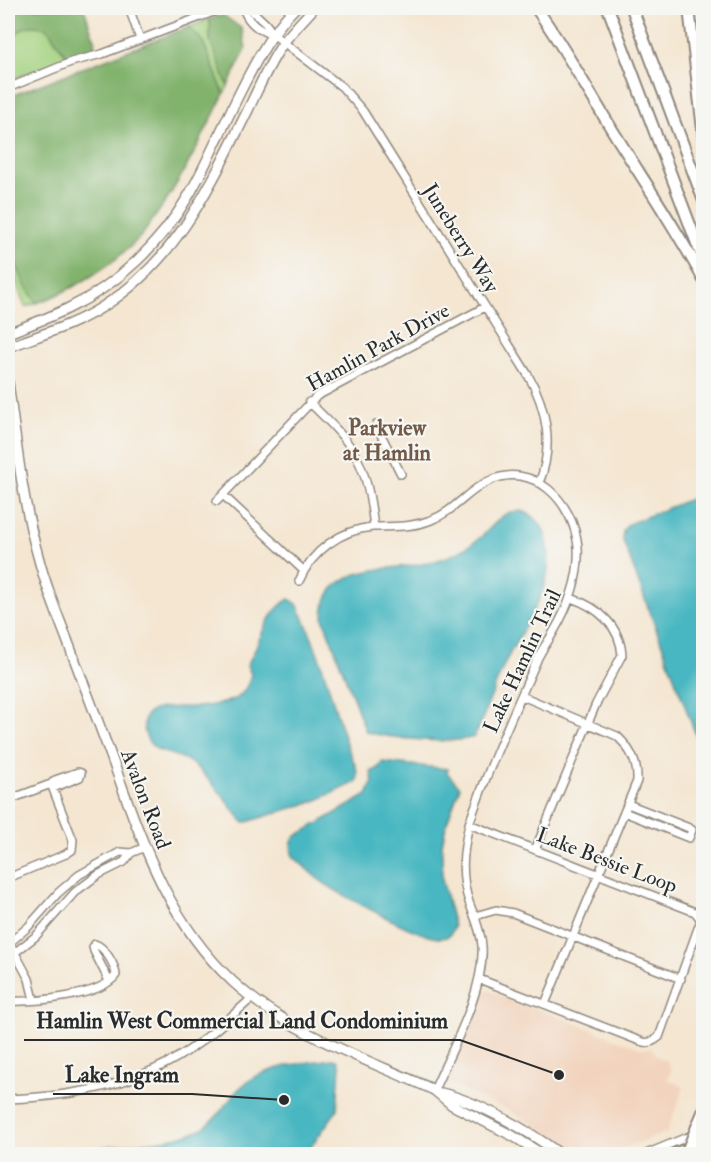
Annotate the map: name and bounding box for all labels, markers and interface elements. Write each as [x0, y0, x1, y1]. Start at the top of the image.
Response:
street label: Juneberry Way [416, 178, 505, 299]
street label: Hamlin Park Drive [302, 297, 455, 398]
district label: Parkview at Hamlin [343, 414, 432, 467]
street label: Lake Hamlin Trail [477, 584, 568, 738]
street label: Avalon Road [114, 744, 177, 854]
street label: Lake Bessie Loop [533, 821, 681, 900]
callout: Hamlin West Commercial Land Condominium [24, 1000, 460, 1040]
text: Hamlin West Commercial Land Condominium [36, 1007, 449, 1035]
callout: Lake Ingram [53, 1054, 192, 1094]
text: Lake Ingram [65, 1061, 180, 1090]

